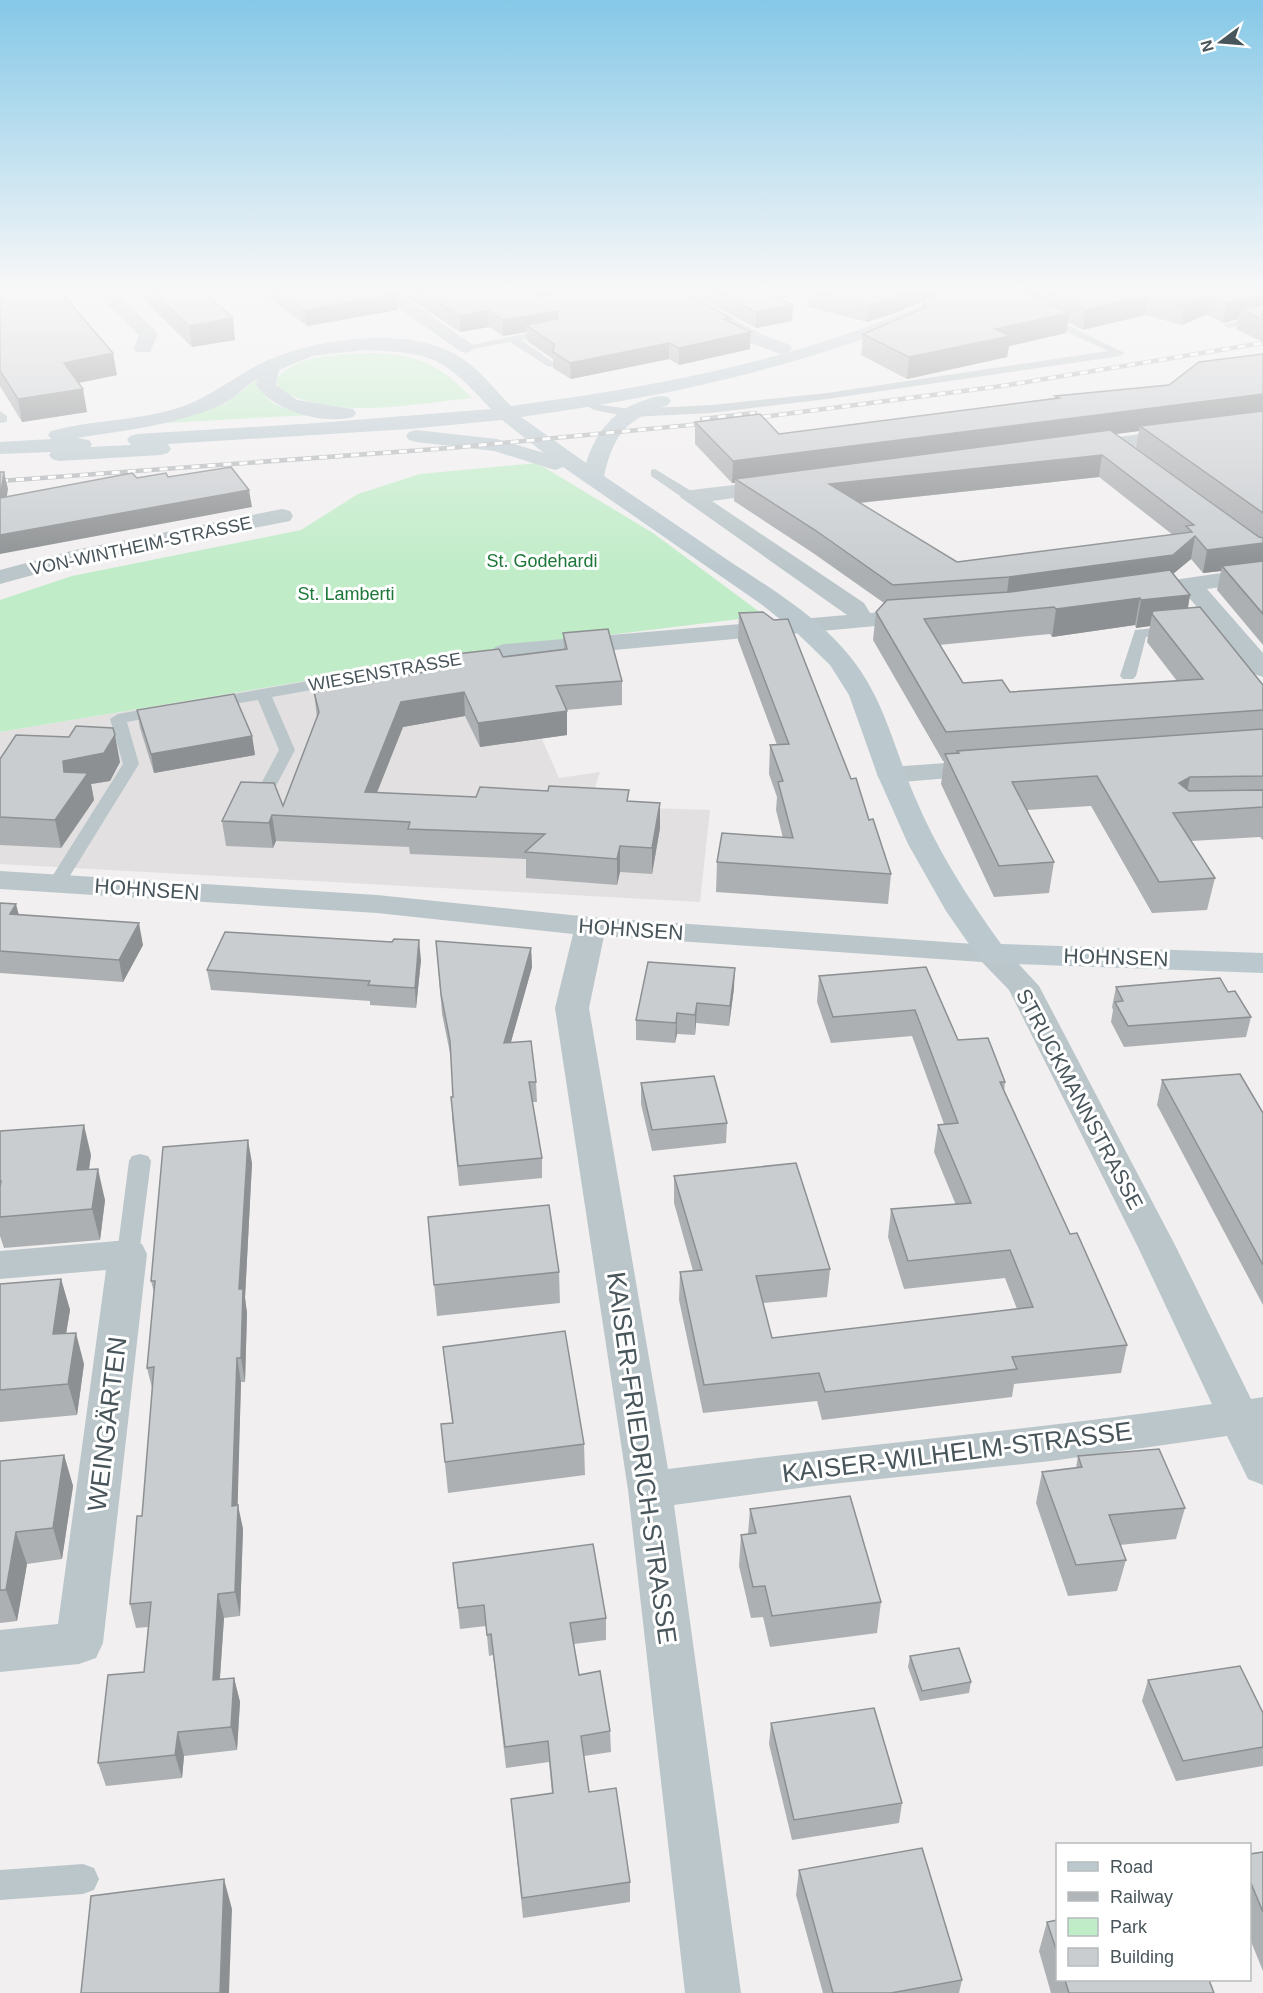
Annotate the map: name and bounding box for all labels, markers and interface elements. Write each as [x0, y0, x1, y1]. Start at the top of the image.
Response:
north arrow [1191, 12, 1251, 72]
text: N [1197, 38, 1217, 54]
street label: VON-WINTHEIM-STRASSE [28, 513, 254, 579]
park label: St. Godehardi [486, 551, 598, 571]
park label: St. Lamberti [297, 584, 395, 604]
street label: WIESENSTRASSE [307, 649, 463, 695]
street label: HOHNSEN [94, 874, 200, 904]
street label: HOHNSEN [578, 914, 684, 944]
street label: HOHNSEN [1063, 944, 1169, 970]
street label: STRUCKMANNSTRASSE [1012, 985, 1148, 1213]
street label: KAISER-FRIEDRICH-STRASSE [601, 1270, 683, 1646]
street label: WEINGÄRTEN [81, 1335, 133, 1513]
street label: KAISER-WILHELM-STRASSE [780, 1416, 1134, 1488]
legend [1056, 1843, 1251, 1981]
text: Road [1110, 1857, 1153, 1877]
text: Railway [1110, 1887, 1173, 1907]
text: Park [1110, 1917, 1148, 1937]
text: Building [1110, 1947, 1174, 1967]

